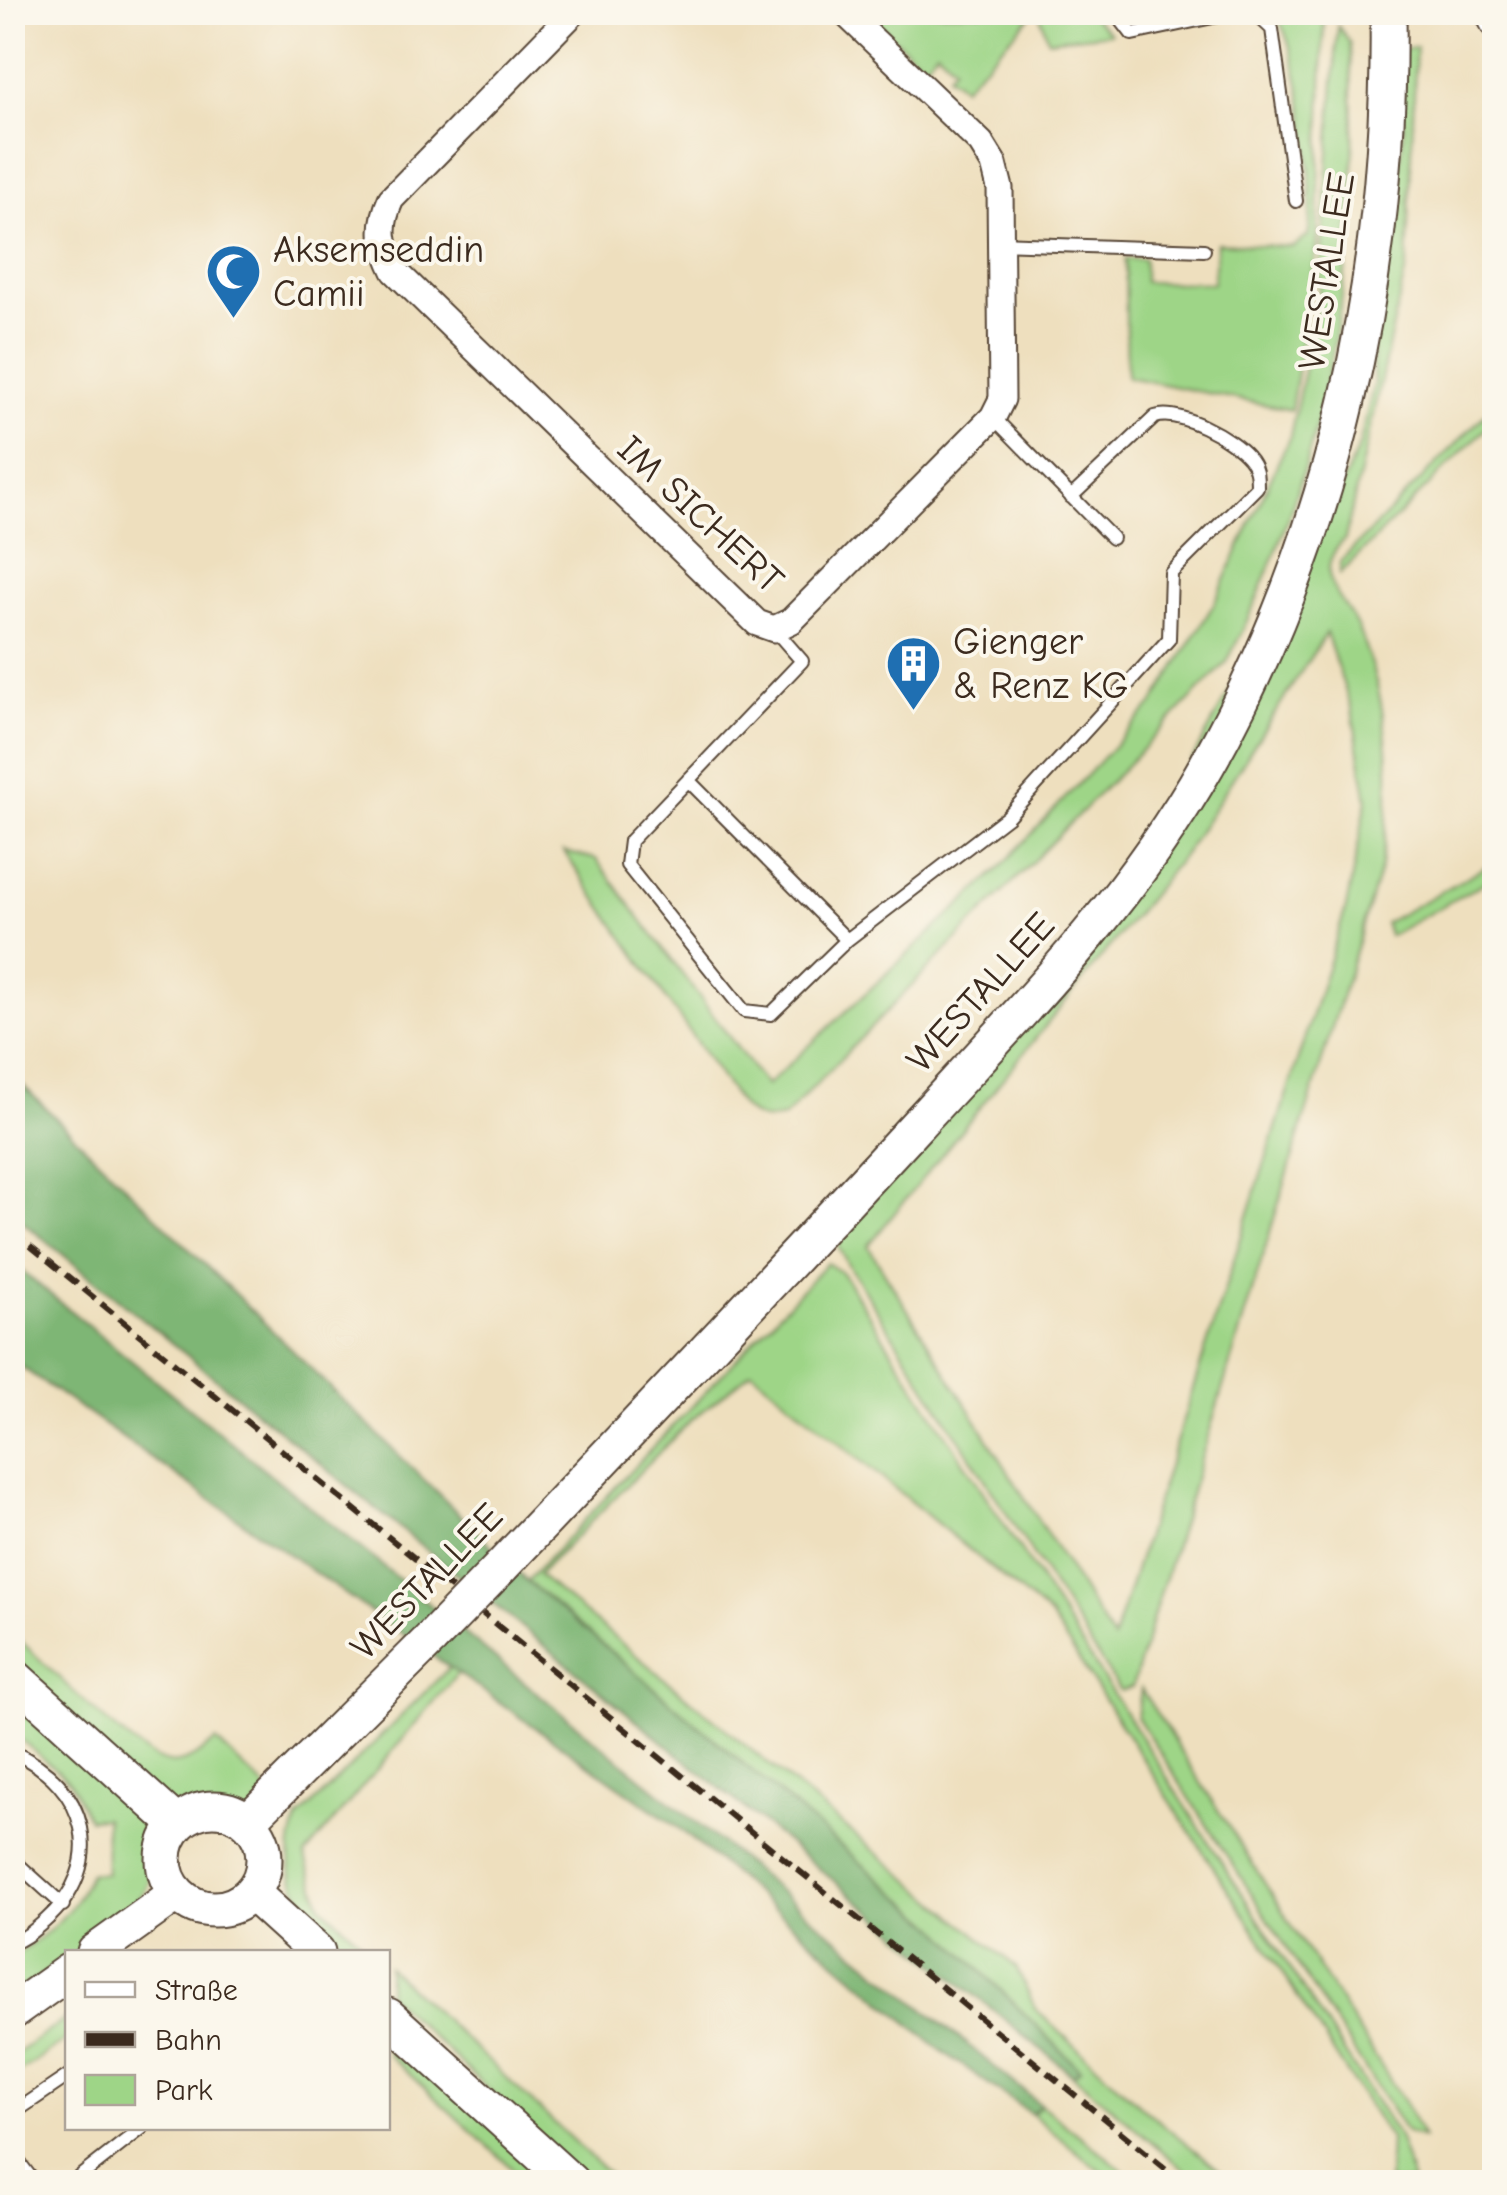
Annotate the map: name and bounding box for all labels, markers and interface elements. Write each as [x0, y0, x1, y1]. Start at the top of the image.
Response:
street label: WESTALLEE [1290, 169, 1364, 373]
place label: Aksemseddin Camii [273, 228, 484, 316]
mosque icon: Aksemseddin Camii [204, 241, 264, 320]
street label: IM SICHERT [608, 427, 792, 603]
place label: Gienger & Renz KG [953, 620, 1129, 708]
building icon: Gienger & Renz KG [884, 633, 944, 712]
street label: WESTALLEE [898, 904, 1064, 1081]
street label: WESTALLEE [342, 1495, 512, 1669]
legend [65, 1950, 390, 2130]
text: Straße [155, 1973, 238, 2008]
text: Bahn [155, 2023, 222, 2058]
text: Park [155, 2073, 213, 2108]

